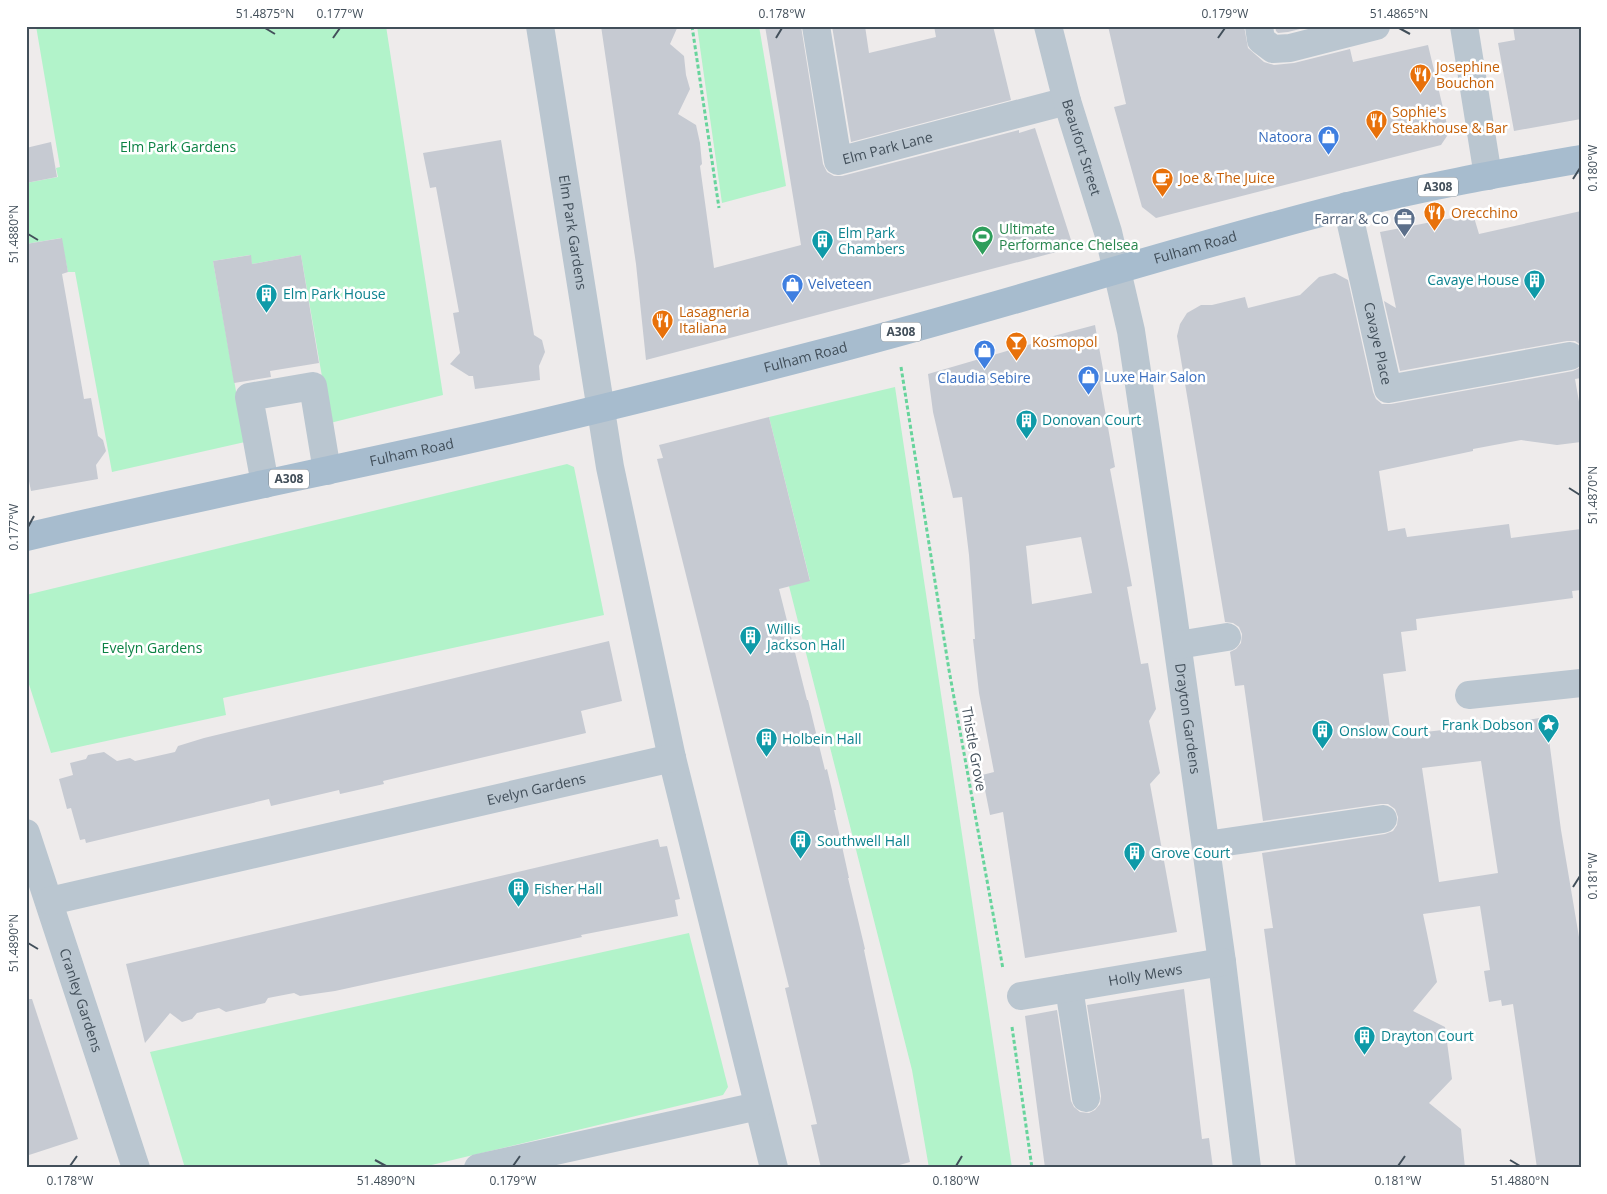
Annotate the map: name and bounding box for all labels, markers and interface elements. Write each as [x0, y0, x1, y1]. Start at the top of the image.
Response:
text: 51.4875°N [236, 5, 294, 22]
text: 0.177°W [317, 5, 363, 22]
text: 0.178°W [759, 5, 805, 22]
text: 0.179°W [1202, 5, 1248, 22]
text: 51.4865°N [1370, 5, 1428, 22]
place label: Josephine Bouchon [1434, 57, 1500, 92]
restaurant icon: Josephine Bouchon [1408, 63, 1432, 94]
street label: Beaufort Street [1058, 97, 1106, 198]
place label: Sophie's Steakhouse & Bar [1392, 102, 1508, 137]
restaurant icon: Sophie's Steakhouse & Bar [1364, 108, 1388, 139]
shop icon: Natoora [1316, 125, 1340, 156]
street label: Elm Park Lane [840, 127, 935, 168]
place label: Natoora [1258, 127, 1312, 146]
park label: Elm Park Gardens [120, 137, 236, 156]
text: 0.180°W [1584, 145, 1601, 191]
cafe icon: Joe & The Juice [1151, 166, 1175, 197]
place label: Joe & The Juice [1177, 168, 1275, 187]
street label: Elm Park Gardens [555, 173, 592, 292]
road number: A308 [1418, 178, 1458, 196]
restaurant icon: Orecchino [1423, 201, 1447, 232]
place label: Orecchino [1451, 203, 1518, 222]
text: 51.4880°N [5, 205, 22, 263]
office icon: Farrar & Co [1393, 207, 1417, 238]
place label: Farrar & Co [1314, 209, 1389, 228]
place label: Ultimate Performance Chelsea [999, 219, 1139, 254]
place label: Elm Park Chambers [838, 223, 905, 258]
sports icon: Ultimate Performance Chelsea [971, 225, 995, 256]
street label: Fulham Road [1151, 226, 1239, 268]
building icon: Elm Park Chambers [810, 229, 834, 260]
building icon: Cavaye House [1523, 268, 1547, 299]
place label: Cavaye House [1427, 270, 1519, 289]
shop icon: Velveteen [780, 272, 804, 303]
place label: Velveteen [808, 274, 872, 293]
building icon: Elm Park House [255, 282, 279, 313]
place label: Elm Park House [283, 284, 386, 303]
street label: Cavaye Place [1360, 300, 1397, 387]
place label: Lasagneria Italiana [679, 302, 750, 337]
restaurant icon: Lasagneria Italiana [651, 308, 675, 339]
road number: A308 [881, 322, 921, 342]
bar icon: Kosmopol [1004, 330, 1028, 361]
place label: Kosmopol [1032, 332, 1098, 351]
street label: Fulham Road [762, 337, 849, 377]
shop icon: Claudia Sebire [972, 338, 996, 369]
shop icon: Luxe Hair Salon [1076, 365, 1100, 396]
place label: Luxe Hair Salon [1104, 367, 1206, 386]
place label: Claudia Sebire [937, 368, 1031, 387]
building icon: Donovan Court [1014, 408, 1038, 439]
place label: Donovan Court [1042, 410, 1141, 429]
street label: Fulham Road [368, 433, 456, 470]
text: 51.4870°N [1584, 466, 1601, 524]
road number: A308 [269, 469, 309, 488]
text: 0.177°W [5, 504, 22, 550]
place label: Willis Jackson Hall [765, 619, 845, 654]
building icon: Willis Jackson Hall [739, 625, 763, 656]
park label: Evelyn Gardens [102, 638, 203, 657]
street label: Drayton Gardens [1171, 662, 1205, 776]
street label: Thistle Grove [958, 705, 991, 793]
place icon: Frank Dobson [1537, 713, 1561, 744]
place label: Frank Dobson [1442, 715, 1533, 734]
building icon: Onslow Court [1311, 719, 1335, 750]
place label: Onslow Court [1339, 721, 1428, 740]
building icon: Holbein Hall [754, 727, 778, 758]
place label: Holbein Hall [782, 729, 862, 748]
street label: Evelyn Gardens [485, 768, 588, 809]
building icon: Southwell Hall [789, 829, 813, 860]
place label: Southwell Hall [817, 831, 910, 850]
building icon: Grove Court [1123, 841, 1147, 872]
place label: Grove Court [1151, 843, 1230, 862]
text: 0.181°W [1584, 853, 1601, 899]
building icon: Fisher Hall [506, 877, 530, 908]
place label: Fisher Hall [534, 879, 602, 898]
text: 51.4890°N [5, 914, 22, 972]
street label: Cranley Gardens [55, 946, 107, 1055]
street label: Holly Mews [1107, 959, 1184, 990]
building icon: Drayton Court [1353, 1024, 1377, 1055]
place label: Drayton Court [1381, 1026, 1474, 1045]
text: 0.178°W [47, 1172, 93, 1189]
text: 51.4890°N [357, 1172, 415, 1189]
text: 0.179°W [490, 1172, 536, 1189]
text: 0.180°W [933, 1172, 979, 1189]
text: 0.181°W [1375, 1172, 1421, 1189]
text: 51.4880°N [1491, 1172, 1549, 1189]

